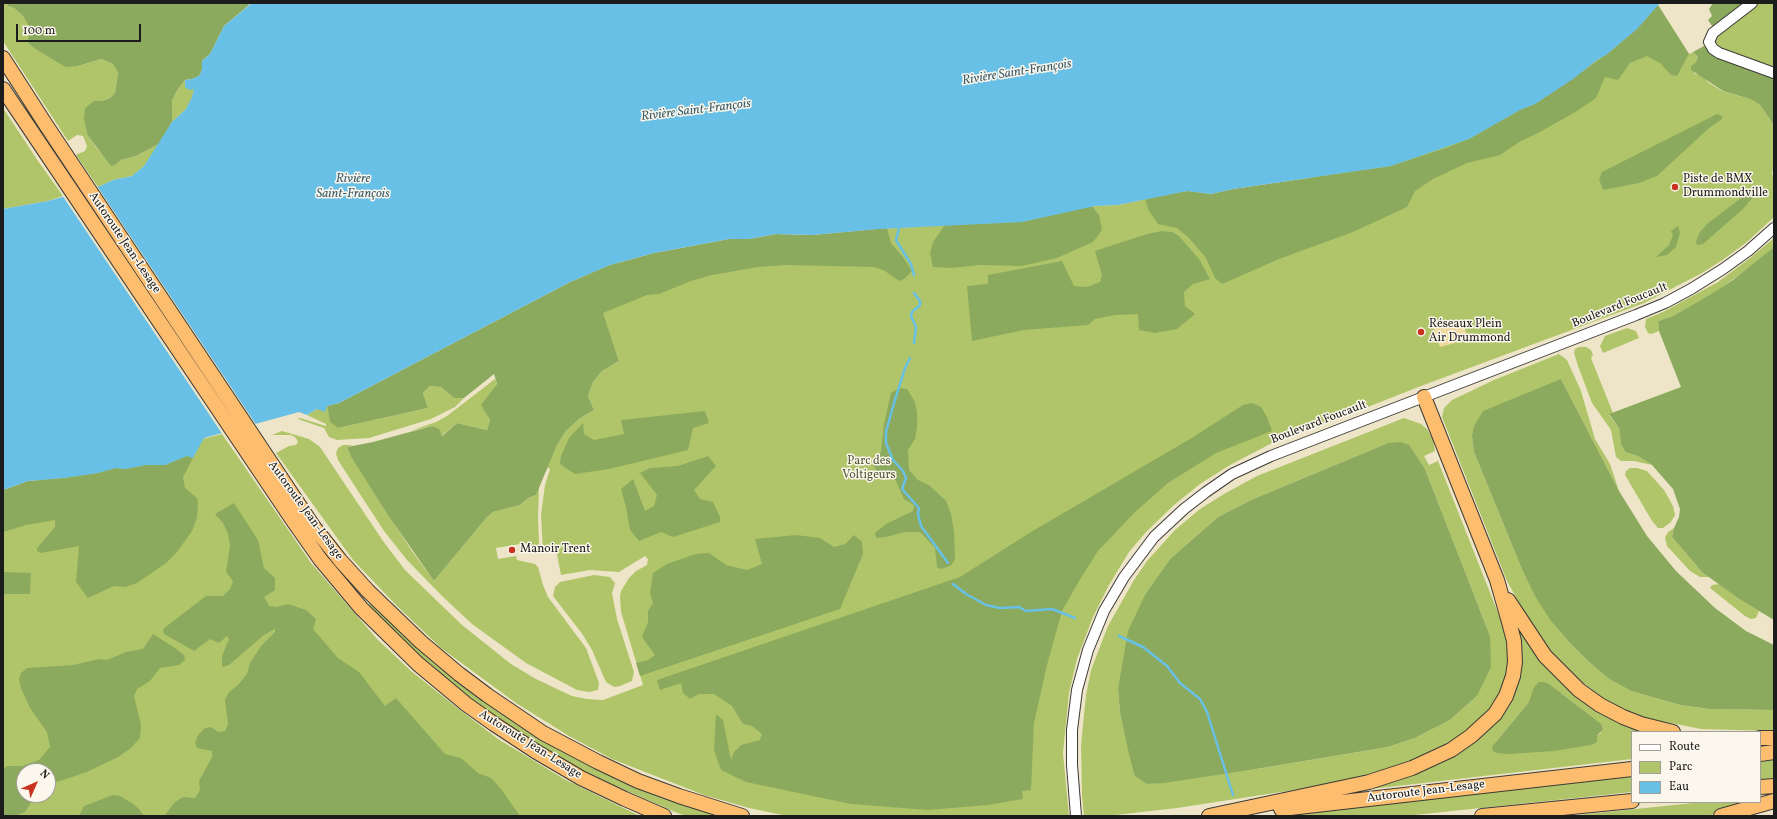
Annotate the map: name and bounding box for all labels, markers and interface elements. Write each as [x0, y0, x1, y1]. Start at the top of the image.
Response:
scale bar [18, 16, 143, 42]
text: 100 m [23, 23, 55, 39]
water label: Rivière Saint-François [961, 57, 1073, 89]
water label: Rivière Saint-François [640, 97, 752, 125]
water label: Rivière Saint-François [316, 172, 390, 203]
place label: Piste de BMX Drummondville [1683, 173, 1768, 201]
marker: Piste de BMX Drummondville [1670, 182, 1680, 192]
street label: Autoroute Jean-Lesage [85, 190, 163, 296]
street label: Boulevard Foucault [1570, 280, 1670, 332]
place label: Réseaux Plein Air Drummond [1429, 318, 1511, 346]
marker: Réseaux Plein Air Drummond [1416, 327, 1426, 337]
street label: Boulevard Foucault [1269, 398, 1369, 448]
park label: Parc des Voltigeurs [842, 455, 896, 483]
street label: Autoroute Jean-Lesage [264, 459, 346, 563]
place label: Manoir Trent [520, 543, 590, 557]
marker: Manoir Trent [507, 545, 517, 555]
street label: Autoroute Jean-Lesage [476, 707, 584, 783]
legend [1631, 731, 1761, 803]
text: Route [1669, 739, 1700, 755]
text: Parc [1669, 759, 1692, 775]
north arrow [16, 763, 56, 803]
text: N [36, 767, 52, 783]
street label: Autoroute Jean-Lesage [1366, 778, 1486, 806]
text: Eau [1669, 779, 1689, 795]

